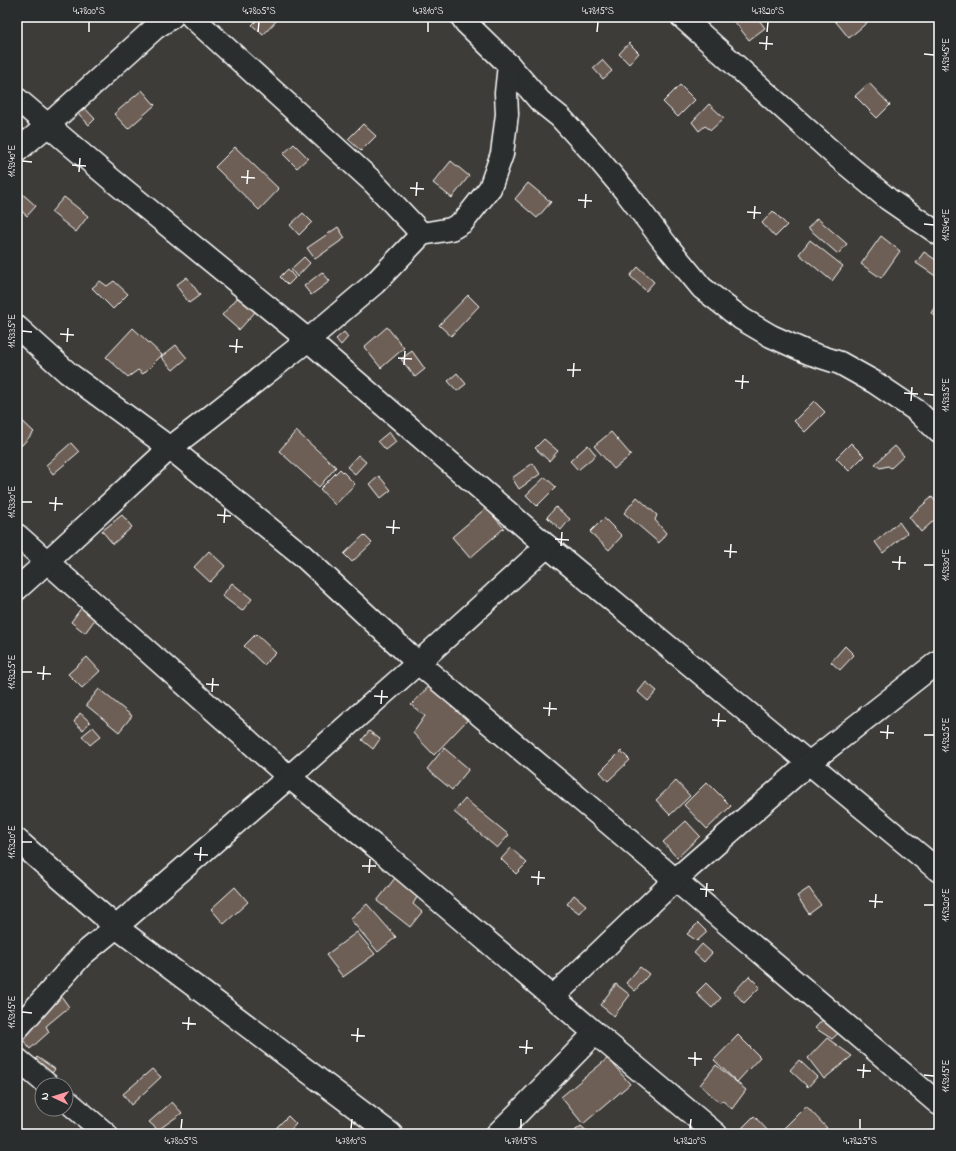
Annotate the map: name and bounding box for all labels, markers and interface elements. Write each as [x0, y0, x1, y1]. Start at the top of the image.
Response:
text: 4.7800°S [73, 4, 105, 19]
text: 4.7805°S [242, 4, 276, 19]
text: 4.7810°S [413, 4, 444, 19]
text: 4.7815°S [582, 4, 615, 19]
text: 4.7820°S [752, 4, 785, 19]
text: 11.9345°E [939, 38, 954, 72]
text: 11.9340°E [5, 145, 20, 177]
text: 11.9340°E [939, 209, 954, 241]
text: 11.9335°E [5, 314, 20, 348]
text: 11.9335°E [939, 378, 954, 412]
text: 11.9330°E [5, 486, 20, 518]
text: 11.9330°E [939, 549, 954, 581]
text: 11.9325°E [5, 655, 20, 689]
text: 11.9325°E [939, 718, 954, 752]
text: 11.9320°E [5, 825, 20, 859]
text: 11.9320°E [939, 888, 954, 922]
text: 11.9315°E [5, 995, 20, 1029]
text: 11.9315°E [939, 1059, 954, 1093]
north arrow [34, 1077, 74, 1117]
text: N [37, 1092, 53, 1101]
text: 4.7805°S [164, 1134, 198, 1149]
text: 4.7810°S [336, 1134, 367, 1149]
text: 4.7815°S [505, 1134, 538, 1149]
text: 4.7820°S [674, 1134, 707, 1149]
text: 4.7825°S [843, 1134, 877, 1149]

